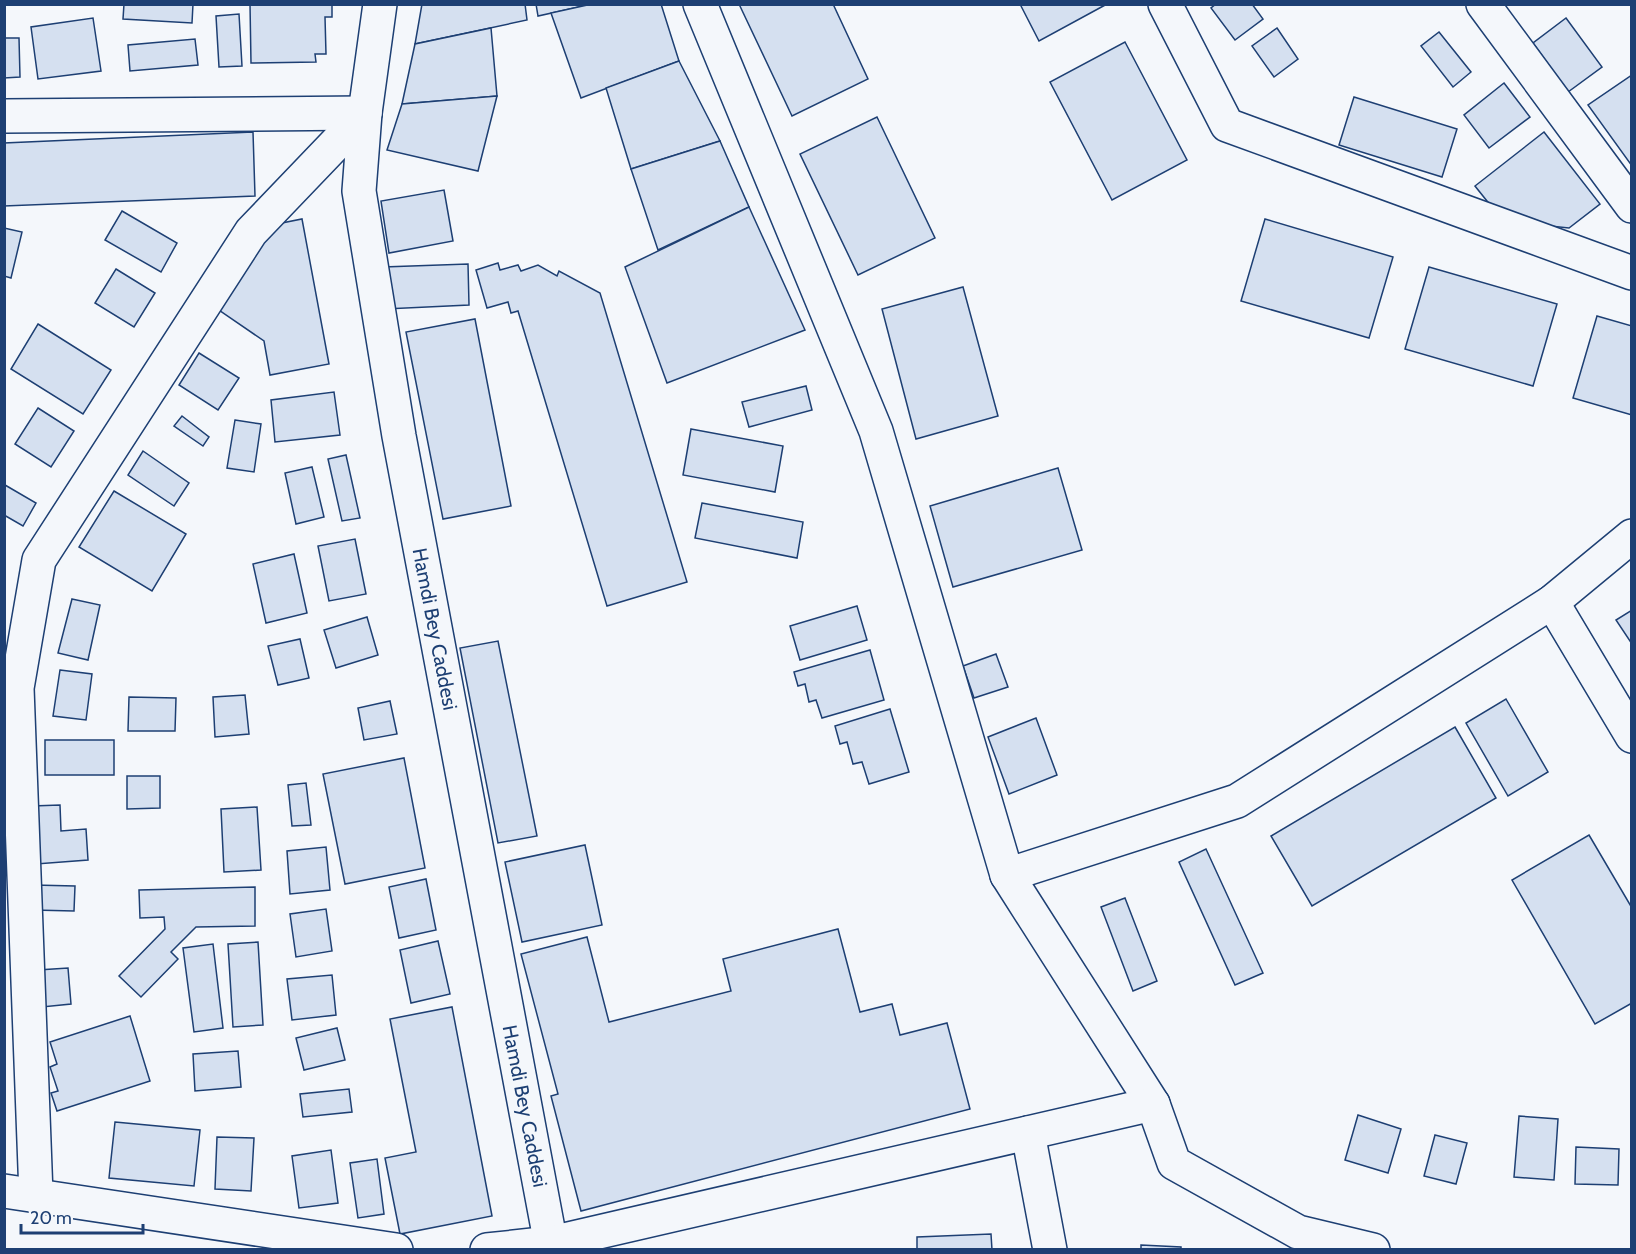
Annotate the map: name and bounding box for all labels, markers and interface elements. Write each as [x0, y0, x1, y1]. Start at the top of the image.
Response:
street label: Hamdi Bey Caddesi [408, 546, 462, 712]
street label: Hamdi Bey Caddesi [498, 1023, 552, 1189]
scale bar [21, 1197, 142, 1235]
text: 20 m [30, 1207, 72, 1229]

